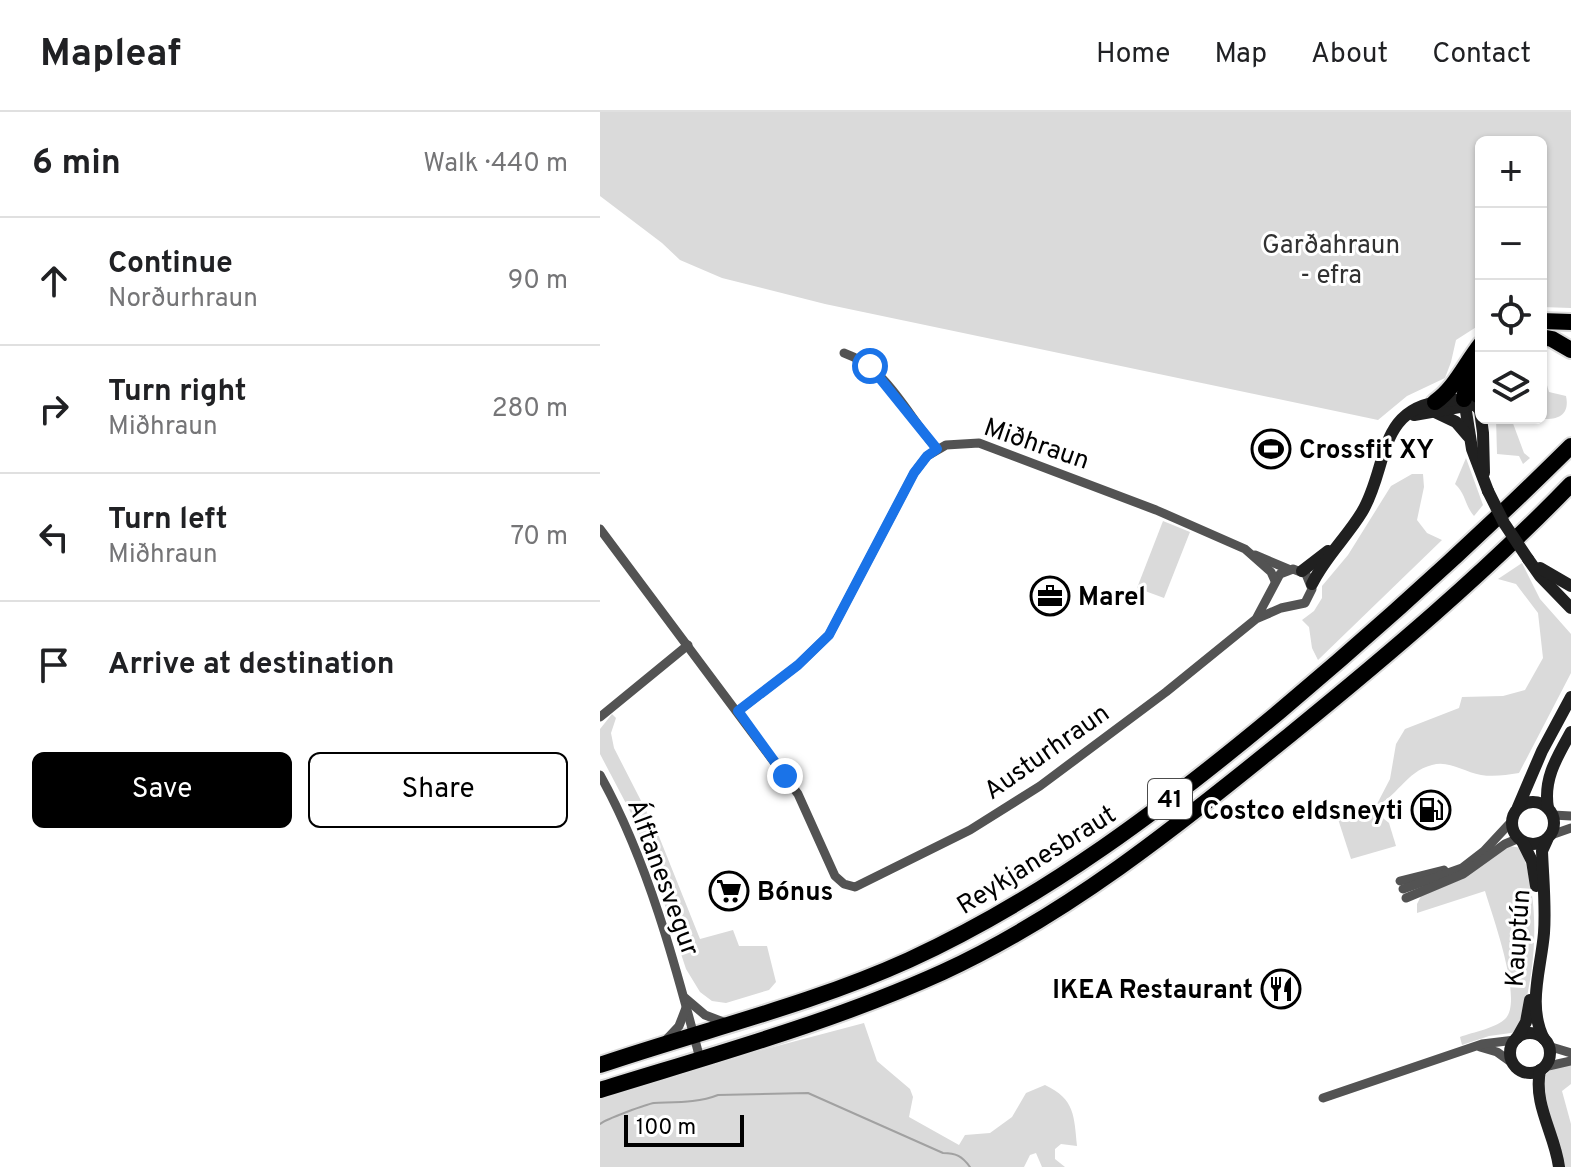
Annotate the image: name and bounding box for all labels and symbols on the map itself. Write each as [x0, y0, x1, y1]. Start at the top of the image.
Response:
park label: Garðahraun - efra [1262, 230, 1400, 293]
route start [852, 348, 888, 384]
street label: Miðhraun [979, 412, 1093, 479]
sports icon: Crossfit XY [1250, 428, 1292, 470]
place label: Crossfit XY [1299, 435, 1434, 468]
office icon: Marel [1029, 575, 1071, 617]
place label: Marel [1078, 582, 1146, 615]
street label: Austurhraun [978, 698, 1117, 808]
route end [767, 758, 803, 794]
road number: 41 [1148, 779, 1192, 819]
fuel station icon: Costco eldsneyti [1410, 789, 1452, 831]
street label: Álftanesvegur [618, 794, 707, 961]
place label: Costco eldsneyti [1203, 796, 1403, 829]
street label: Reykjanesbraut [952, 799, 1123, 923]
supermarket icon: Bónus [708, 870, 750, 912]
place label: Bónus [757, 877, 833, 910]
street label: Kauptún [1500, 888, 1539, 988]
restaurant icon: IKEA Restaurant [1260, 968, 1302, 1010]
place label: IKEA Restaurant [1052, 975, 1253, 1008]
scale bar [624, 1111, 744, 1147]

